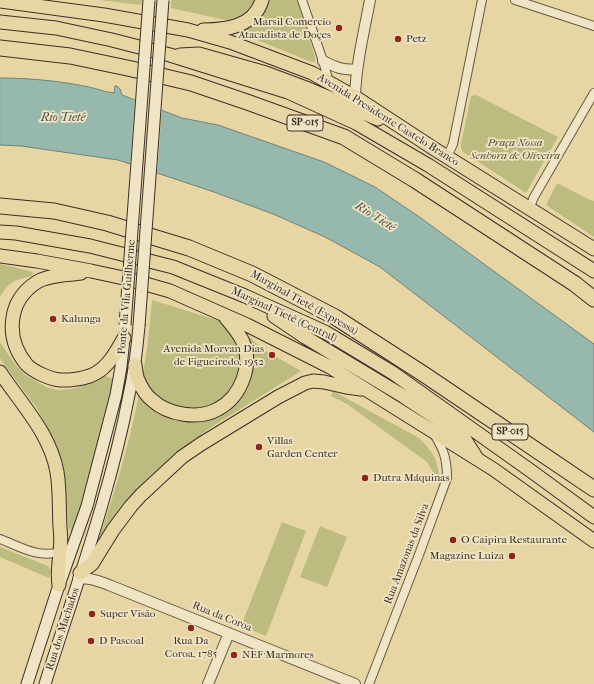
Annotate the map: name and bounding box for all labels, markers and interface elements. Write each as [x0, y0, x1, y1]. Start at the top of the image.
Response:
place label: Marsil Comercio Atacadista de Doçes [238, 15, 331, 41]
marker: Marsil Comercio Atacadista de Doçes [334, 23, 344, 33]
place label: Petz [406, 32, 427, 46]
marker: Petz [393, 34, 403, 44]
street label: Avenida Presidente Castelo Branco [315, 71, 461, 169]
water label: Rio Tietê [41, 111, 85, 125]
road number: SP-015 [287, 115, 323, 131]
park label: Praça Nossa Senhora de Oliveira [470, 136, 560, 162]
water label: Rio Tietê [352, 199, 398, 235]
street label: Ponte da Vila Guilherme [115, 239, 139, 355]
street label: Marginal Tietê (Expressa) [248, 268, 360, 338]
street label: Marginal Tietê (Central) [229, 285, 339, 345]
place label: Kalunga [61, 312, 101, 326]
marker: Kalunga [48, 314, 58, 324]
place label: Avenida Morvan Dias de Figueiredo, 1952 [163, 342, 264, 368]
marker: Avenida Morvan Dias de Figueiredo, 1952 [267, 350, 277, 360]
road number: SP-015 [492, 424, 528, 440]
place label: Villas Garden Center [267, 434, 338, 460]
marker: Villas Garden Center [254, 442, 264, 452]
place label: Dutra Máquinas [373, 471, 449, 485]
marker: Dutra Máquinas [360, 473, 370, 483]
street label: Rua Amazonas da Silva [382, 502, 432, 606]
place label: O Caipira Restaurante [461, 533, 567, 547]
marker: O Caipira Restaurante [448, 535, 458, 545]
place label: Magazine Luiza [430, 549, 504, 563]
marker: Magazine Luiza [507, 551, 517, 561]
street label: Rua dos Machados [43, 586, 83, 672]
street label: Rua da Coroa [190, 599, 254, 635]
place label: Super Visão [100, 607, 155, 621]
marker: Super Visão [87, 609, 97, 619]
marker: Rua Da Coroa, 1785 [186, 623, 196, 633]
place label: D Pascoal [99, 634, 144, 648]
place label: Rua Da Coroa, 1785 [165, 634, 217, 660]
marker: D Pascoal [86, 636, 96, 646]
place label: NEF Marmores [242, 648, 314, 662]
marker: NEF Marmores [229, 650, 239, 660]

